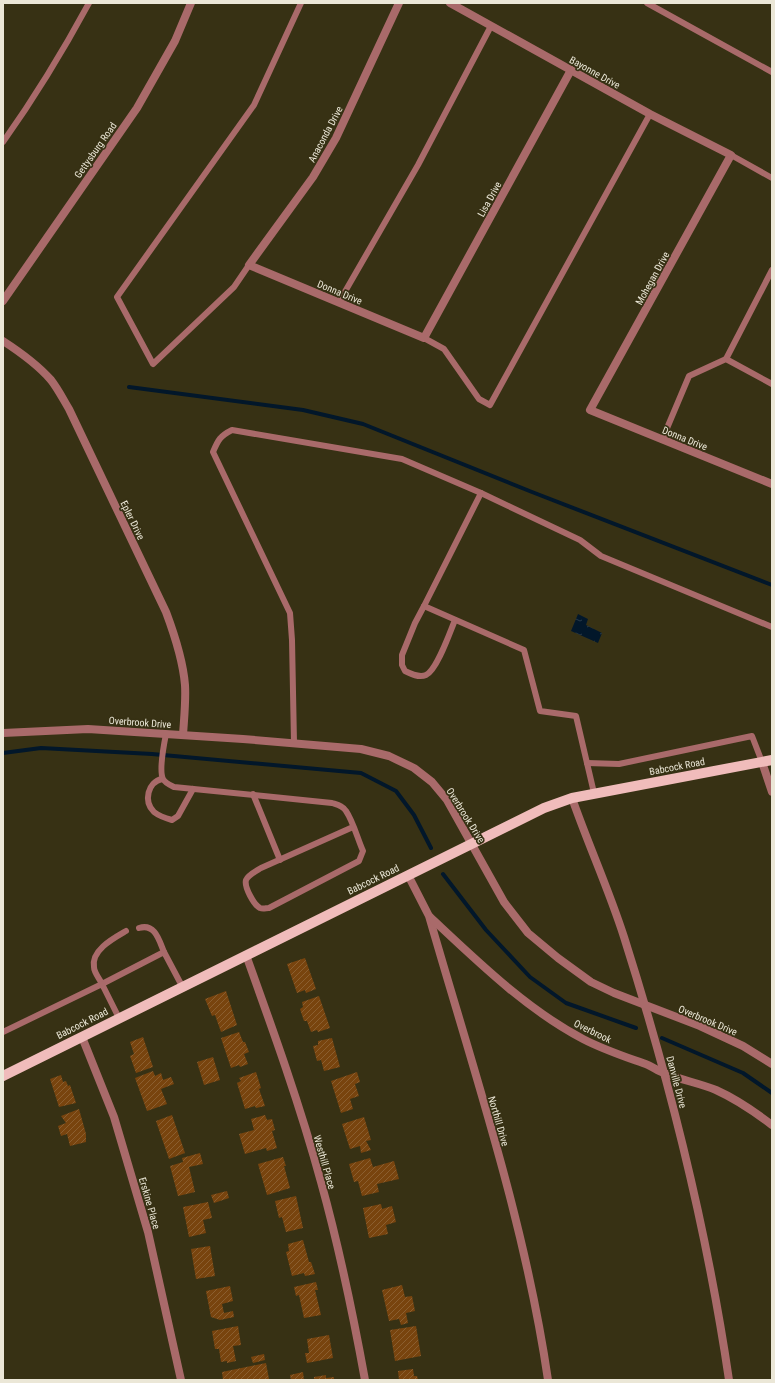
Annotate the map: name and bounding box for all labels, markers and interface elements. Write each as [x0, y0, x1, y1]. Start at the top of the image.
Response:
street label: Bayonne Drive [568, 54, 622, 91]
street label: Anaconda Drive [306, 104, 345, 164]
street label: Gettysburg Road [72, 120, 119, 180]
street label: Lisa Drive [475, 179, 504, 219]
street label: Mohegan Drive [633, 250, 672, 307]
street label: Donna Drive [316, 278, 364, 307]
street label: Donna Drive [661, 424, 709, 453]
street label: Epler Drive [118, 499, 147, 542]
street label: Overbrook Drive [108, 715, 172, 730]
street label: Babcock Road [648, 756, 706, 777]
street label: Overbrook Drive [444, 786, 487, 845]
street label: Babcock Road [345, 862, 401, 897]
street label: Overbrook Drive [677, 1003, 739, 1038]
street label: Babcock Road [55, 1006, 110, 1041]
street label: Overbrook [572, 1018, 614, 1045]
street label: Danville Drive [664, 1055, 689, 1110]
street label: Northill Drive [486, 1095, 511, 1148]
street label: Westhill Place [312, 1134, 338, 1191]
street label: Erskine Place [137, 1176, 162, 1230]

